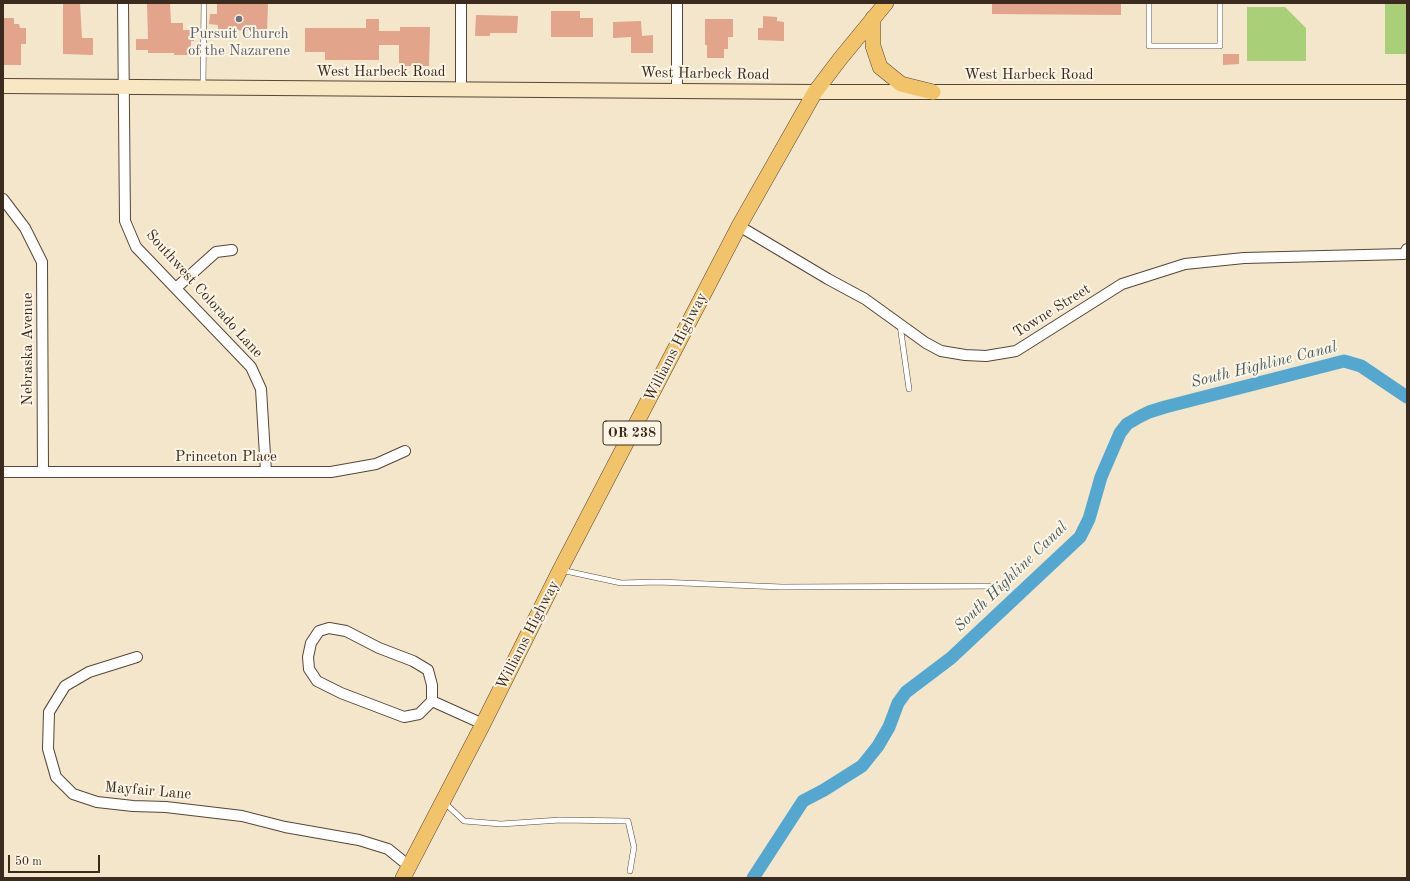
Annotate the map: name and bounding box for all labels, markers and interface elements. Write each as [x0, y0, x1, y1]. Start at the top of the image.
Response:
marker: Pursuit Church of the Nazarene [234, 14, 244, 24]
place label: Pursuit Church of the Nazarene [188, 25, 290, 60]
street label: West Harbeck Road [316, 63, 446, 81]
street label: West Harbeck Road [640, 64, 770, 84]
street label: West Harbeck Road [964, 66, 1094, 84]
street label: Southwest Colorado Lane [142, 226, 266, 362]
street label: Towne Street [1010, 280, 1094, 342]
street label: Williams Highway [641, 289, 711, 405]
street label: Nebraska Avenue [19, 292, 37, 406]
water label: South Highline Canal [1189, 338, 1339, 392]
road number: OR 238 [603, 421, 661, 445]
street label: Princeton Place [175, 448, 277, 466]
water label: South Highline Canal [950, 518, 1072, 636]
street label: Williams Highway [493, 577, 563, 693]
street label: Mayfair Lane [104, 778, 192, 804]
scale bar [10, 847, 102, 873]
text: 50 m [15, 856, 42, 868]

